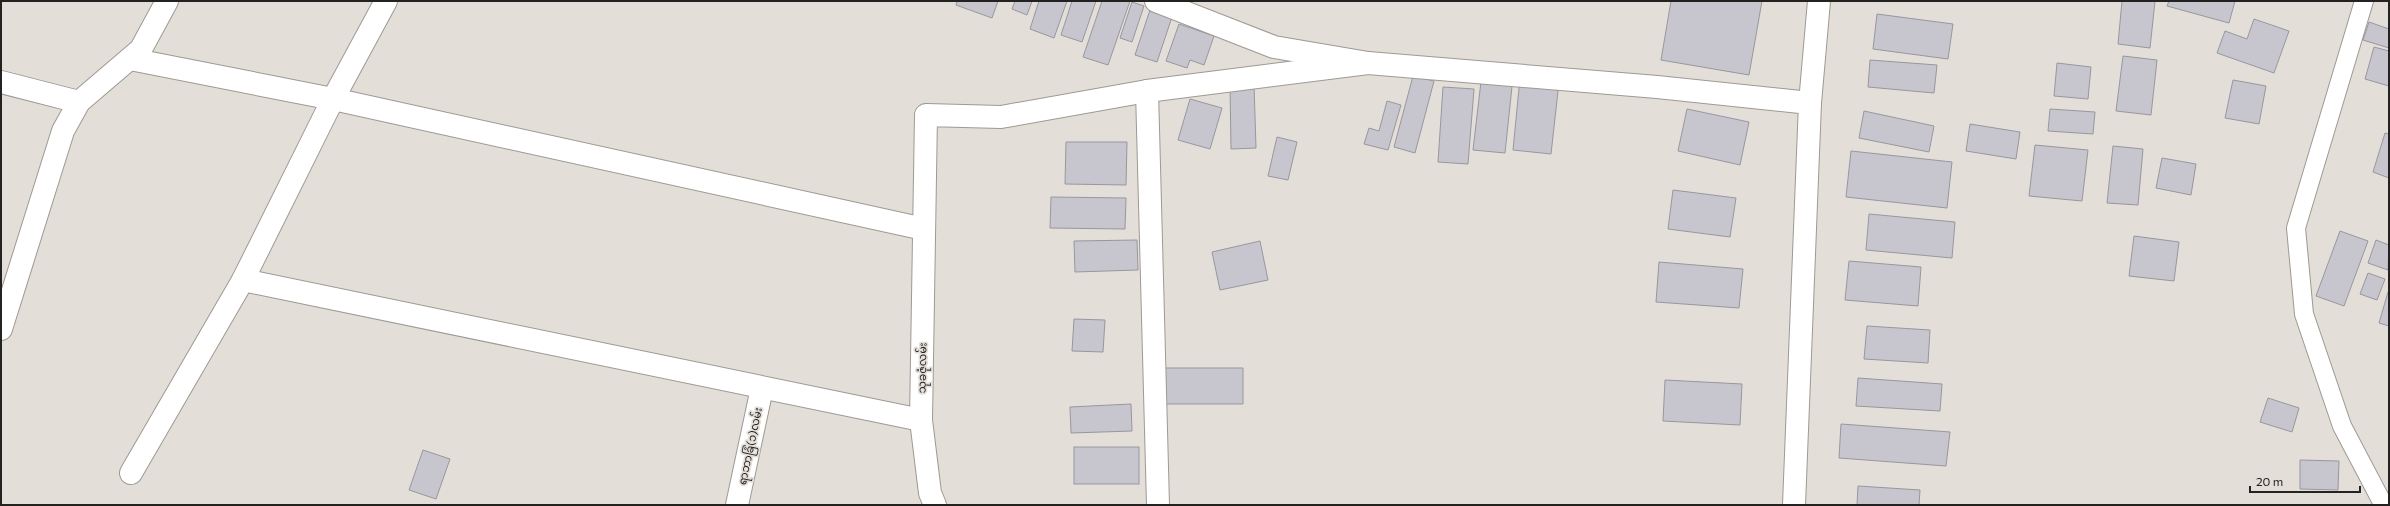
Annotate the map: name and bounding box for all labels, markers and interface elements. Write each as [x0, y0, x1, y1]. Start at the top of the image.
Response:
street label: သုခဇုံလမ်း [915, 342, 931, 394]
street label: ရာဘာခြံ(၁)လမ်း [735, 406, 767, 486]
scale bar [2250, 468, 2360, 494]
text: 20 m [2256, 474, 2283, 488]

